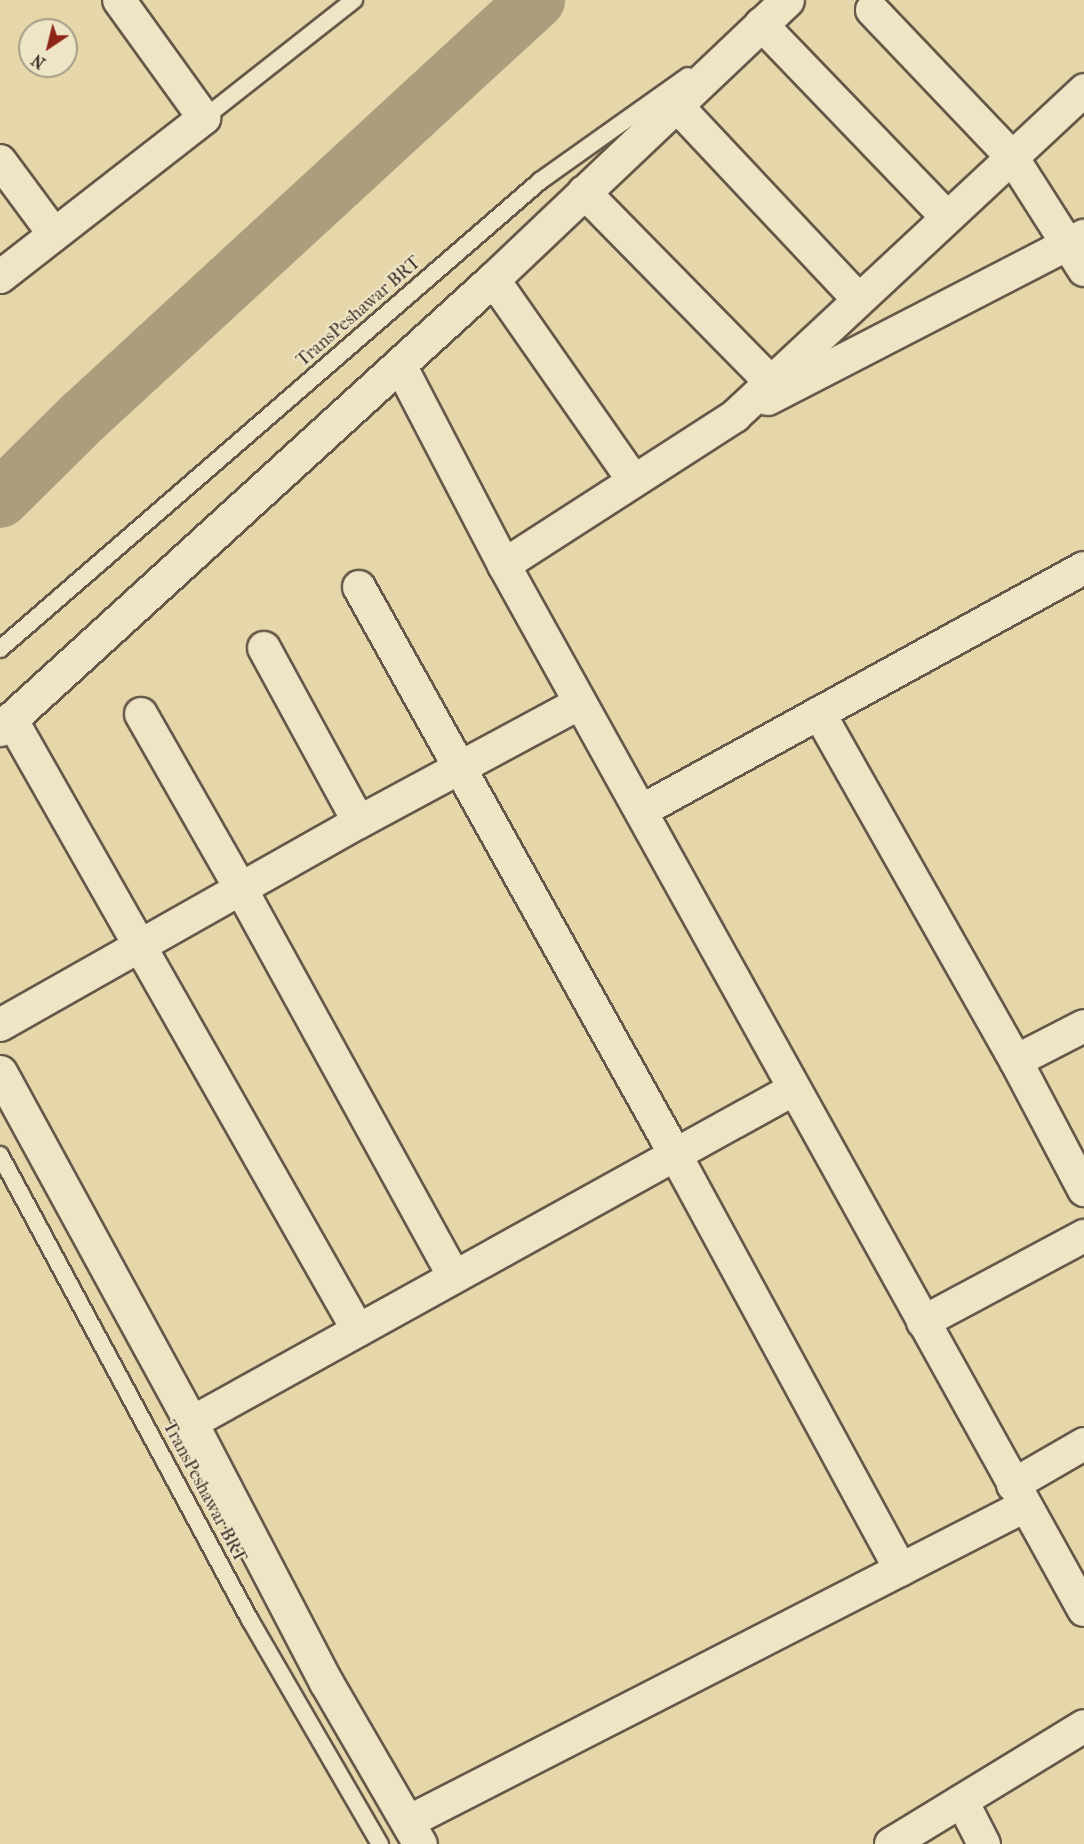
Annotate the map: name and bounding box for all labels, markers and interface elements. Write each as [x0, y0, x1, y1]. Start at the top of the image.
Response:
north arrow [18, 18, 78, 78]
text: N [28, 50, 49, 73]
street label: TransPeshawar BRT [293, 252, 425, 372]
street label: TransPeshawar BRT [158, 1418, 250, 1566]

